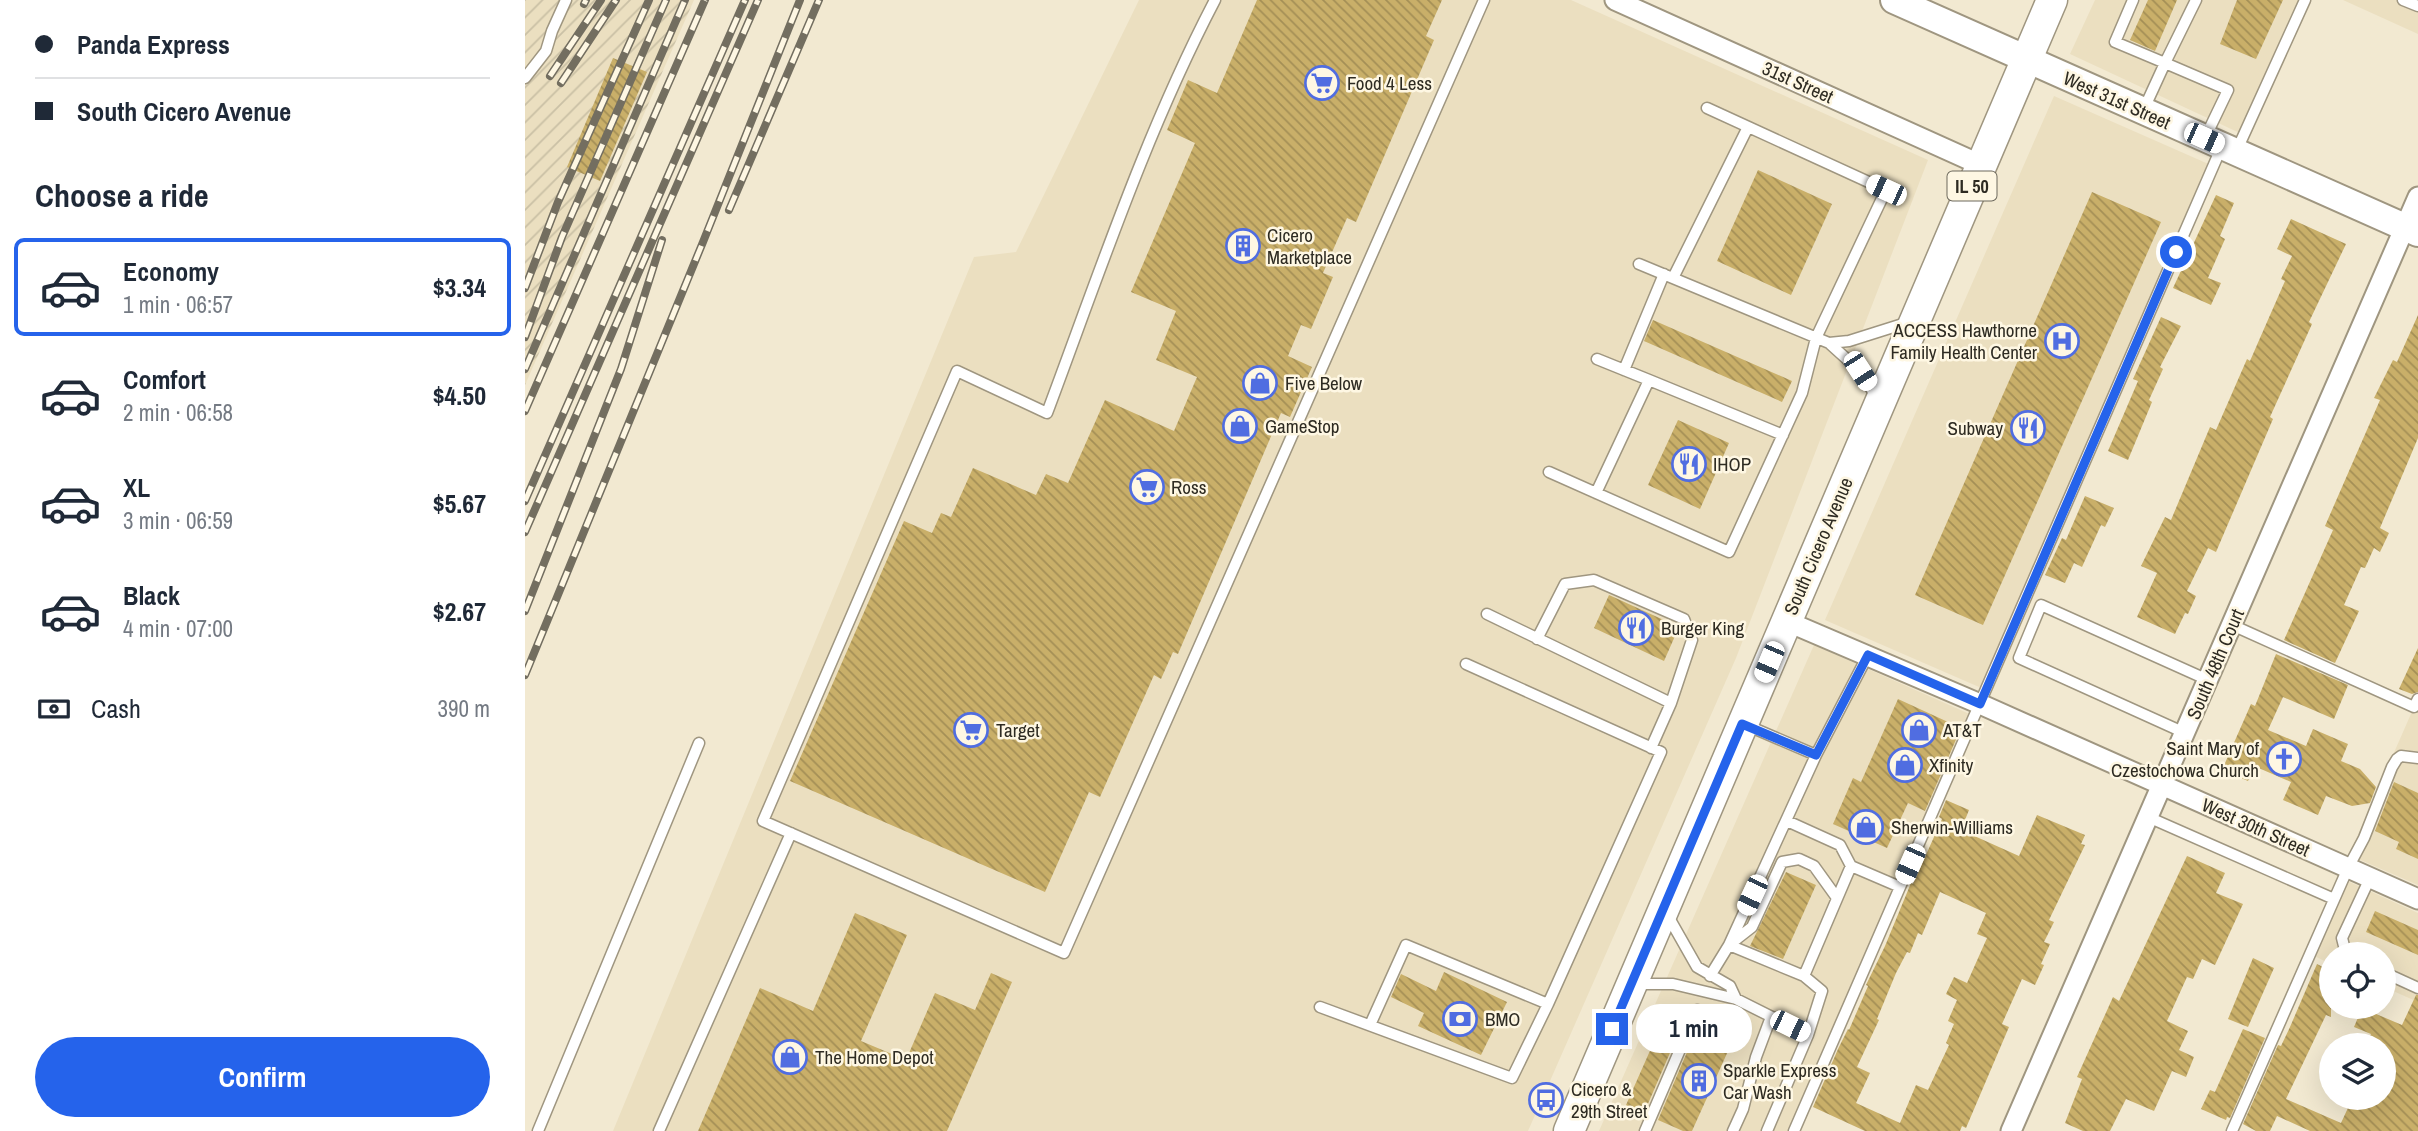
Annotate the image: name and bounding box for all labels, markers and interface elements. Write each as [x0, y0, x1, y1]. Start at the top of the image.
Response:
text: Panda Express [77, 27, 230, 62]
street label: 31st Street [1758, 55, 1838, 109]
supermarket icon: Food 4 Less [1303, 64, 1341, 102]
street label: West 31st Street [2059, 65, 2175, 136]
place label: Food 4 Less [1347, 70, 1432, 96]
text: South Cicero Avenue [77, 94, 291, 129]
car [2181, 120, 2228, 156]
car [1863, 172, 1910, 208]
road number: IL 50 [1947, 172, 1997, 201]
text: Choose a ride [35, 174, 209, 217]
place label: Cicero Marketplace [1267, 222, 1352, 270]
building icon: Cicero Marketplace [1224, 227, 1262, 265]
route start [2160, 236, 2192, 268]
text: Economy [123, 254, 219, 289]
icon: car [39, 256, 102, 319]
text: $3.34 [433, 270, 486, 305]
text: 1 min · 06:57 [123, 289, 233, 320]
place label: ACCESS Hawthorne Family Health Center [1891, 317, 2038, 365]
hospital icon: ACCESS Hawthorne Family Health Center [2043, 322, 2081, 360]
car [1840, 348, 1881, 394]
text: Comfort [123, 362, 206, 397]
icon: car [39, 364, 102, 427]
shop icon: Five Below [1241, 364, 1279, 402]
place label: Five Below [1285, 370, 1363, 396]
text: $4.50 [433, 378, 486, 413]
text: 2 min · 06:58 [123, 397, 233, 428]
shop icon: GameStop [1221, 407, 1259, 445]
restaurant icon: Subway [2009, 409, 2047, 447]
place label: GameStop [1265, 413, 1339, 439]
place label: Subway [1948, 415, 2003, 441]
restaurant icon: IHOP [1670, 445, 1708, 483]
place label: IHOP [1713, 451, 1751, 477]
supermarket icon: Ross [1128, 468, 1166, 506]
text: XL [123, 470, 150, 505]
icon: car [39, 472, 102, 535]
street label: South Cicero Avenue [1777, 473, 1859, 619]
place label: Ross [1171, 474, 1207, 500]
text: $5.67 [433, 486, 486, 521]
text: 3 min · 06:59 [123, 505, 233, 536]
text: Black [123, 578, 180, 613]
icon: car [39, 580, 102, 643]
text: $2.67 [433, 594, 486, 629]
street label: South 48th Court [2180, 604, 2250, 723]
restaurant icon: Burger King [1617, 609, 1655, 647]
text: 4 min · 07:00 [123, 613, 233, 644]
place label: Burger King [1661, 615, 1744, 641]
car [1752, 639, 1787, 685]
icon: cash [35, 690, 73, 728]
text: Cash [91, 691, 141, 726]
text: 390 m [438, 693, 490, 724]
supermarket icon: Target [952, 711, 990, 749]
shop icon: AT&T [1900, 711, 1938, 749]
place label: Target [996, 717, 1040, 743]
place label: AT&T [1942, 717, 1982, 743]
place label: Saint Mary of Czestochowa Church [2111, 735, 2260, 783]
church icon: Saint Mary of Czestochowa Church [2265, 740, 2303, 778]
shop icon: Xfinity [1886, 746, 1924, 784]
place label: Xfinity [1929, 752, 1973, 778]
street label: West 30th Street [2198, 792, 2315, 863]
shop icon: Sherwin-Williams [1847, 808, 1885, 846]
place label: Sherwin-Williams [1891, 814, 2013, 840]
car [1892, 841, 1929, 887]
car [1734, 872, 1771, 918]
map controls [2319, 942, 2396, 1110]
button: locate [2319, 942, 2396, 1019]
bank icon: BMO [1441, 1000, 1479, 1038]
callout: 1 min [1637, 1004, 1752, 1054]
place label: BMO [1485, 1006, 1521, 1032]
car [1767, 1007, 1814, 1045]
route end [1596, 1013, 1628, 1045]
text: 1 min [1669, 1013, 1719, 1044]
button: layers [2319, 1033, 2396, 1110]
button: Confirm [35, 1037, 490, 1117]
shop icon: The Home Depot [771, 1038, 809, 1076]
place label: The Home Depot [815, 1044, 934, 1070]
place label: Sparkle Express Car Wash [1723, 1057, 1837, 1105]
building icon: Sparkle Express Car Wash [1680, 1062, 1718, 1100]
place label: Cicero & 29th Street [1571, 1076, 1648, 1124]
bus stop icon: Cicero & 29th Street [1527, 1081, 1565, 1119]

